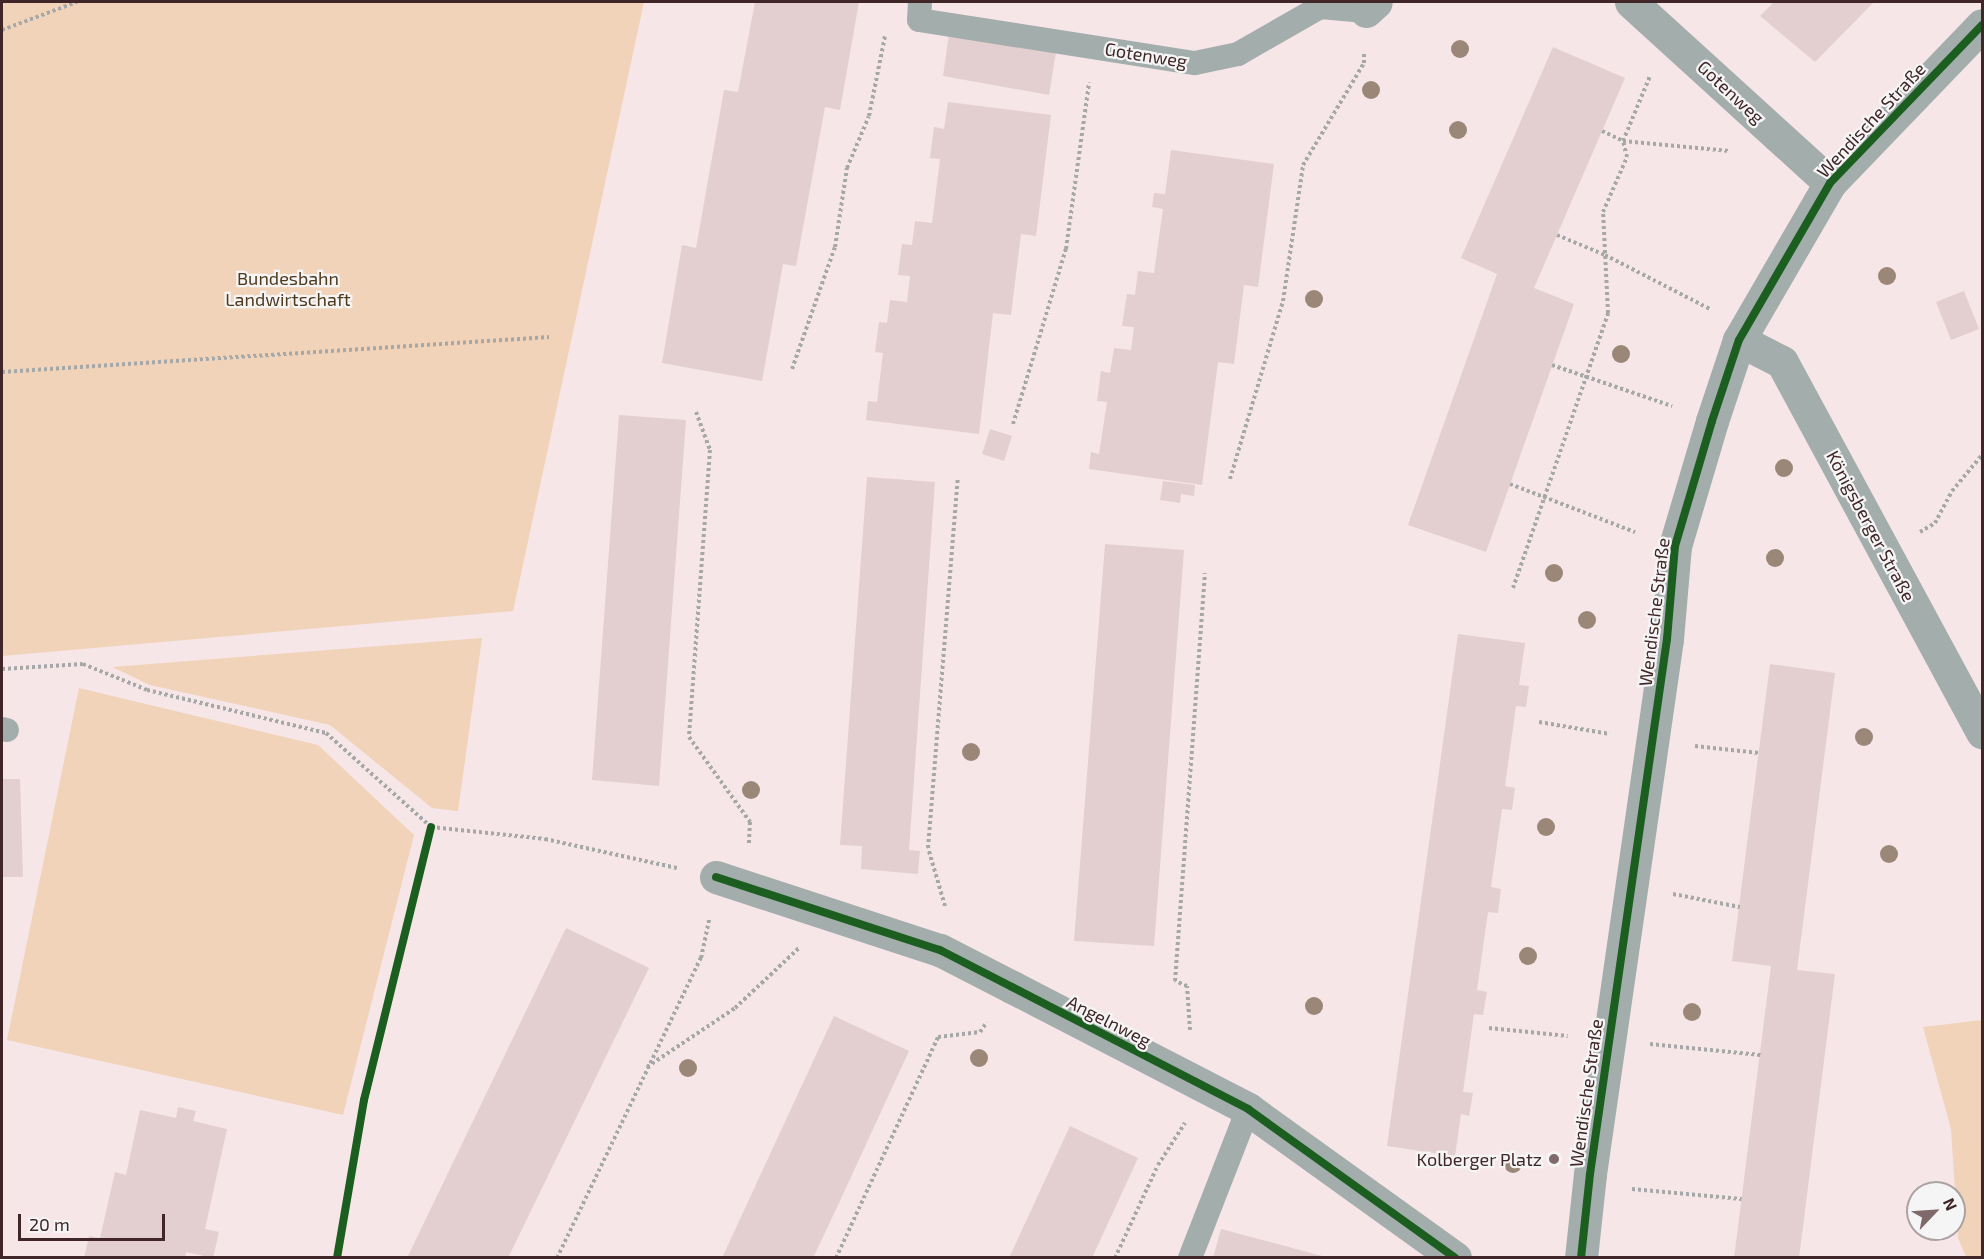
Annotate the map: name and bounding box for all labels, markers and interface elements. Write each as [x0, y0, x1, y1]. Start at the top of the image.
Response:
street label: Gotenweg [1103, 38, 1189, 72]
street label: Gotenweg [1693, 56, 1769, 128]
street label: Wendische Straße [1812, 58, 1930, 182]
park label: Bundesbahn Landwirtschaft [225, 268, 351, 310]
street label: Königsberger Straße [1822, 447, 1920, 605]
street label: Wendische Straße [1634, 536, 1674, 688]
street label: Angelnweg [1063, 991, 1155, 1051]
street label: Wendische Straße [1565, 1017, 1607, 1169]
place label: Kolberger Platz [1416, 1148, 1542, 1170]
marker: Kolberger Platz [1547, 1152, 1561, 1166]
north arrow [1906, 1181, 1966, 1241]
text: N [1940, 1195, 1962, 1213]
scale bar [21, 1202, 168, 1240]
text: 20 m [29, 1213, 70, 1235]

